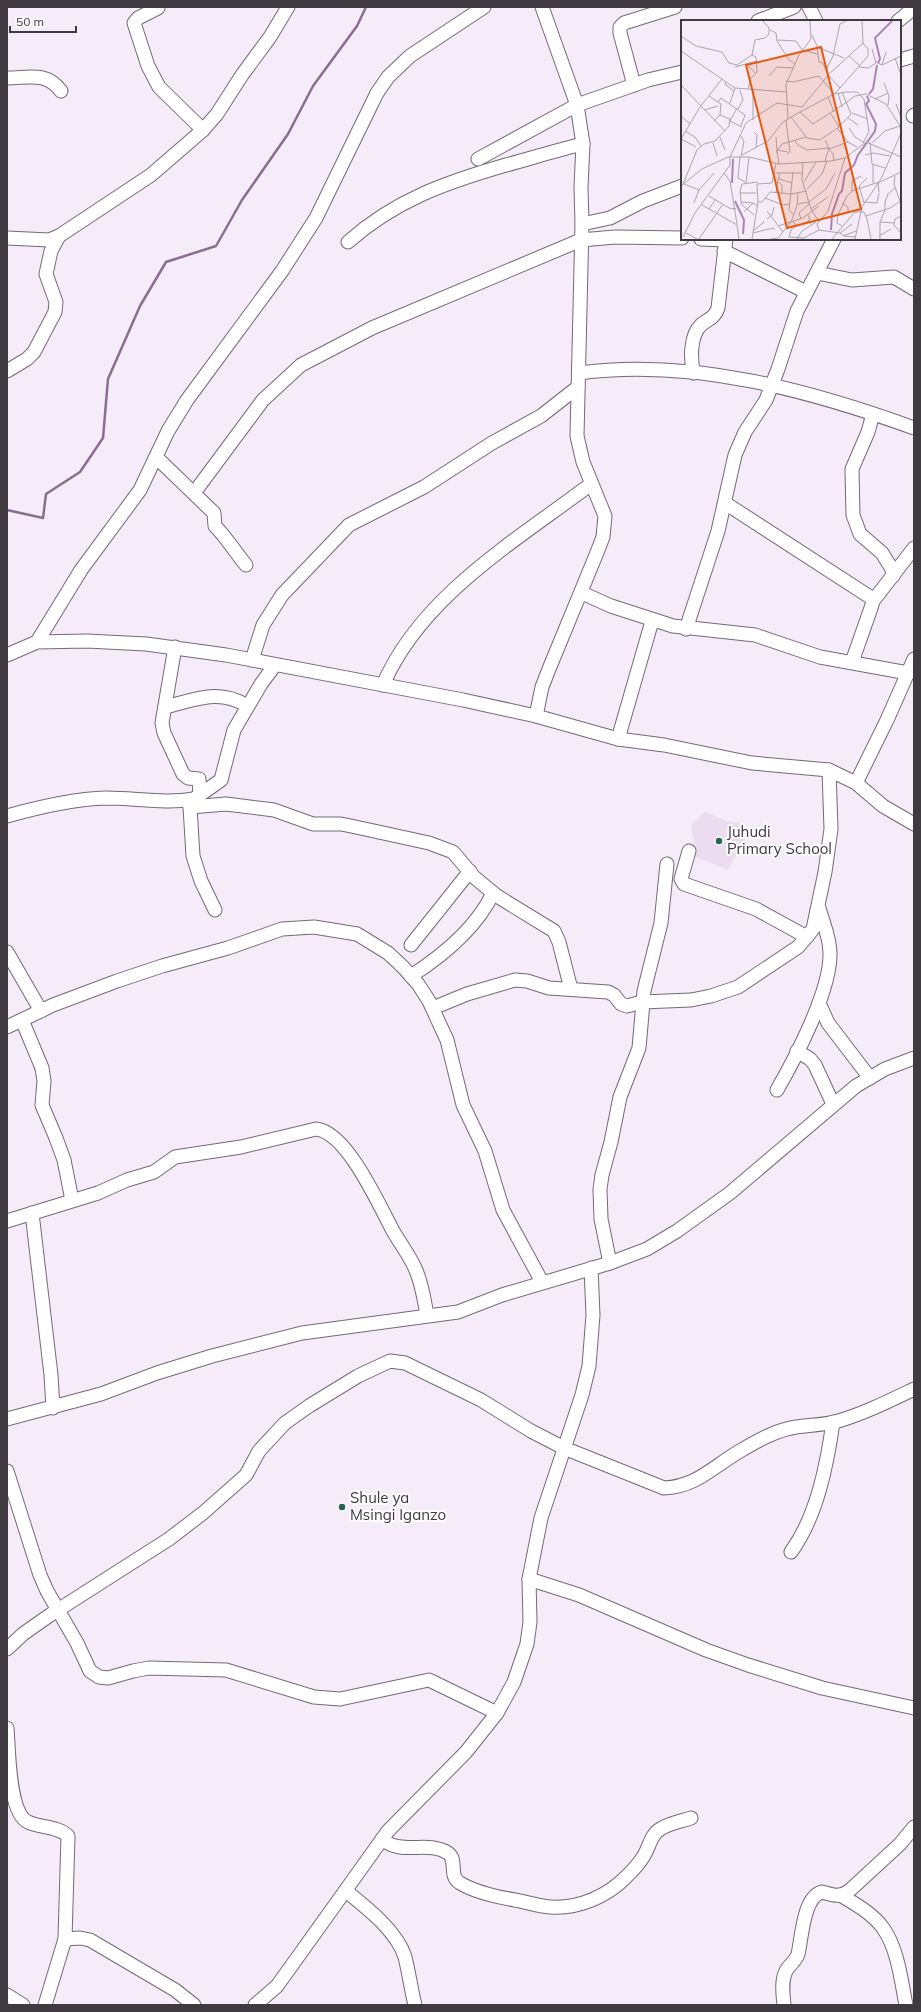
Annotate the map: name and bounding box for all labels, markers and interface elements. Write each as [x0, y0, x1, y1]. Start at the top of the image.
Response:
scale bar [10, 8, 76, 34]
text: 50 m [16, 14, 44, 29]
inset map [681, 20, 901, 240]
place label: Juhudi Primary School [727, 822, 832, 858]
marker: Juhudi Primary School [714, 836, 724, 846]
place label: Shule ya Msingi Iganzo [350, 1488, 446, 1524]
marker: Shule ya Msingi Iganzo [337, 1502, 347, 1512]

